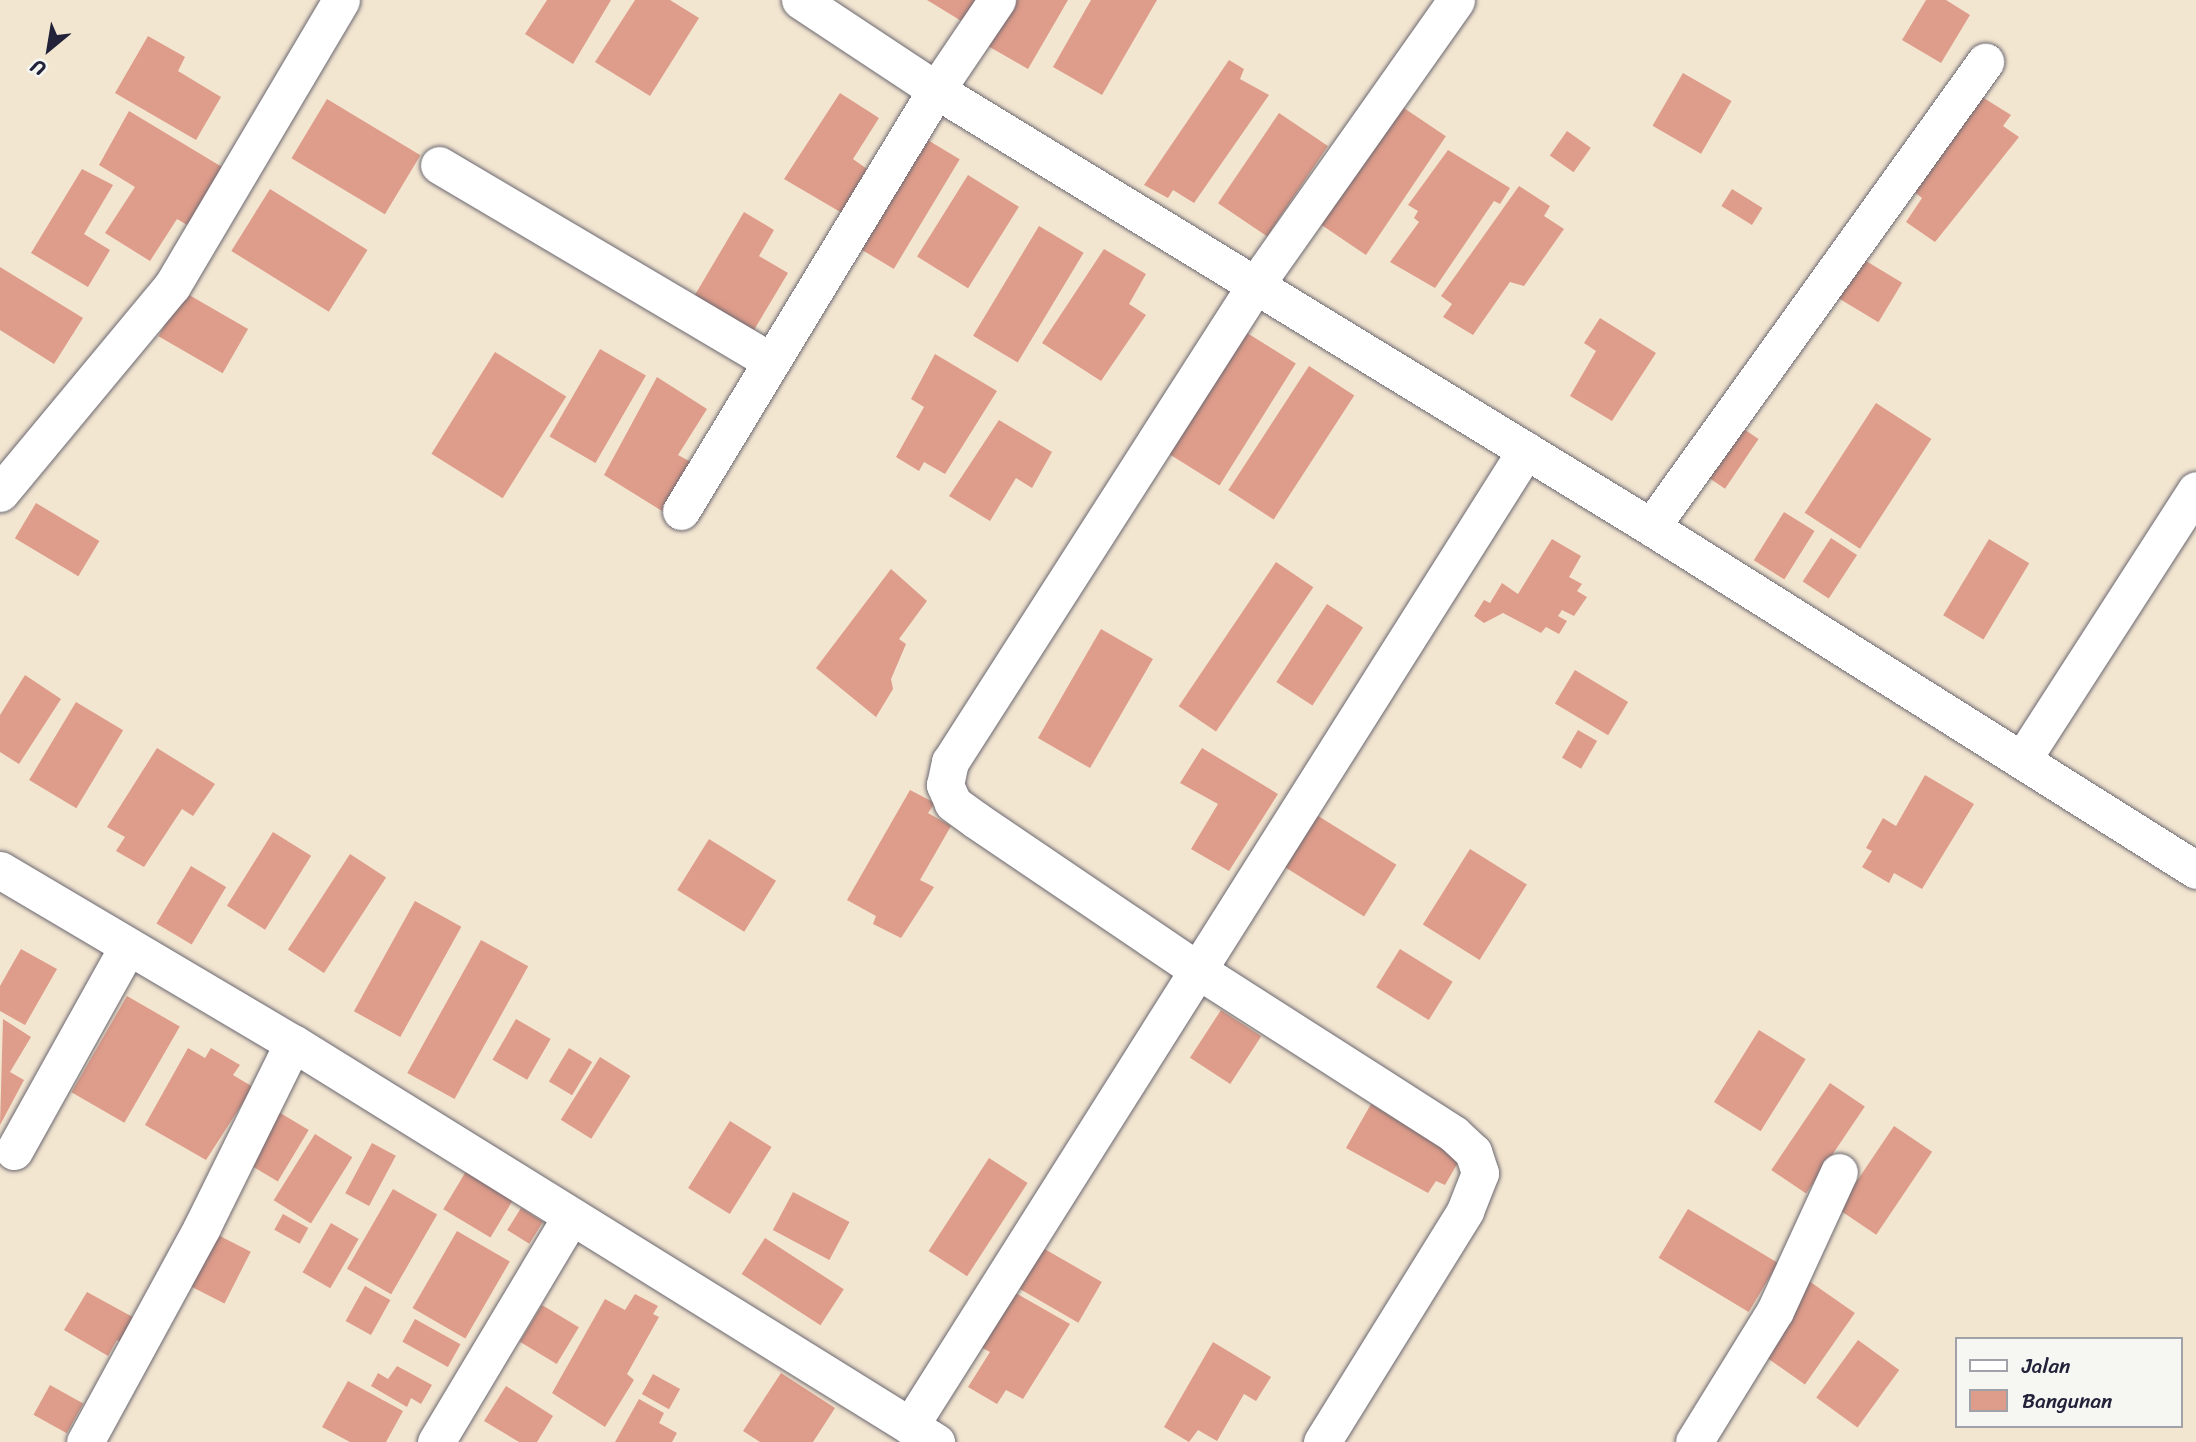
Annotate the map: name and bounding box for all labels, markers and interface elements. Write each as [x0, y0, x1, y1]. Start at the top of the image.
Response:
north arrow [14, 14, 84, 84]
text: U [25, 50, 52, 85]
legend [1954, 1337, 2182, 1428]
text: Jalan [2022, 1347, 2070, 1385]
text: Bangunan [2022, 1382, 2112, 1420]

